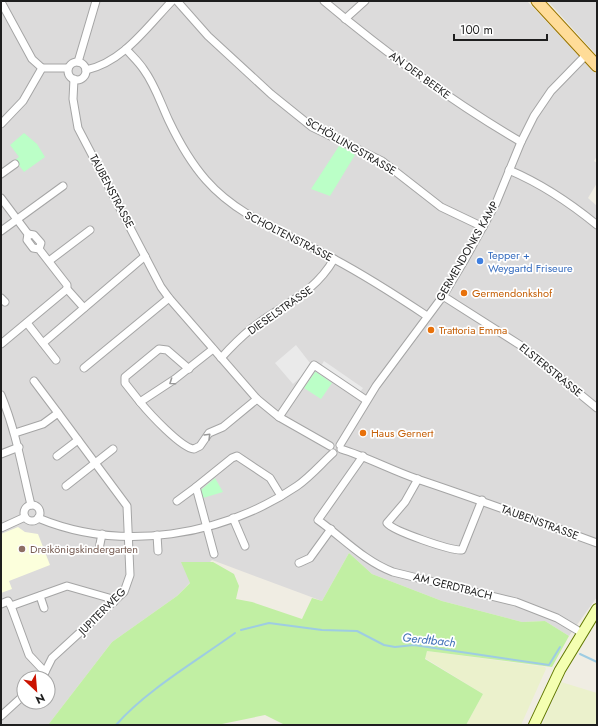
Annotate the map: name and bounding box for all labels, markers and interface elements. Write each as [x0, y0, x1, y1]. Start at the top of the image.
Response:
scale bar [454, 16, 547, 42]
text: 100 m [460, 21, 493, 39]
street label: AN DER BEEKE [386, 47, 454, 103]
street label: SCHÖLLINGSTRASSE [303, 113, 399, 179]
street label: TAUBENSTRASSE [86, 151, 138, 231]
street label: GERMENDONKS KAMP [432, 198, 502, 304]
street label: SCHOLTENSTRASSE [242, 207, 336, 265]
place label: Tepper + Weygartd Friseure [488, 247, 573, 276]
marker: Tepper + Weygartd Friseure [475, 256, 485, 266]
street label: DIESELSTRASSE [244, 282, 316, 338]
place label: Germendonkshof [472, 285, 553, 301]
marker: Germendonkshof [459, 288, 469, 298]
place label: Trattoria Emma [439, 322, 507, 338]
marker: Trattoria Emma [426, 325, 436, 335]
street label: ELSTERSTRASSE [516, 340, 586, 400]
one-way arrow [169, 377, 176, 384]
place label: Haus Gernert [371, 425, 434, 441]
marker: Haus Gernert [358, 428, 368, 438]
one-way arrow [203, 433, 211, 441]
street label: TAUBENSTRASSE [499, 501, 581, 543]
place label: Dreikönigskindergarten [30, 541, 138, 557]
marker: Dreikönigskindergarten [17, 544, 27, 554]
street label: AM GERDTBACH [412, 568, 494, 604]
street label: JUPITERWEG [73, 583, 130, 640]
water label: Gerdtbach [402, 628, 456, 652]
north arrow [16, 670, 56, 710]
text: N [33, 690, 48, 708]

